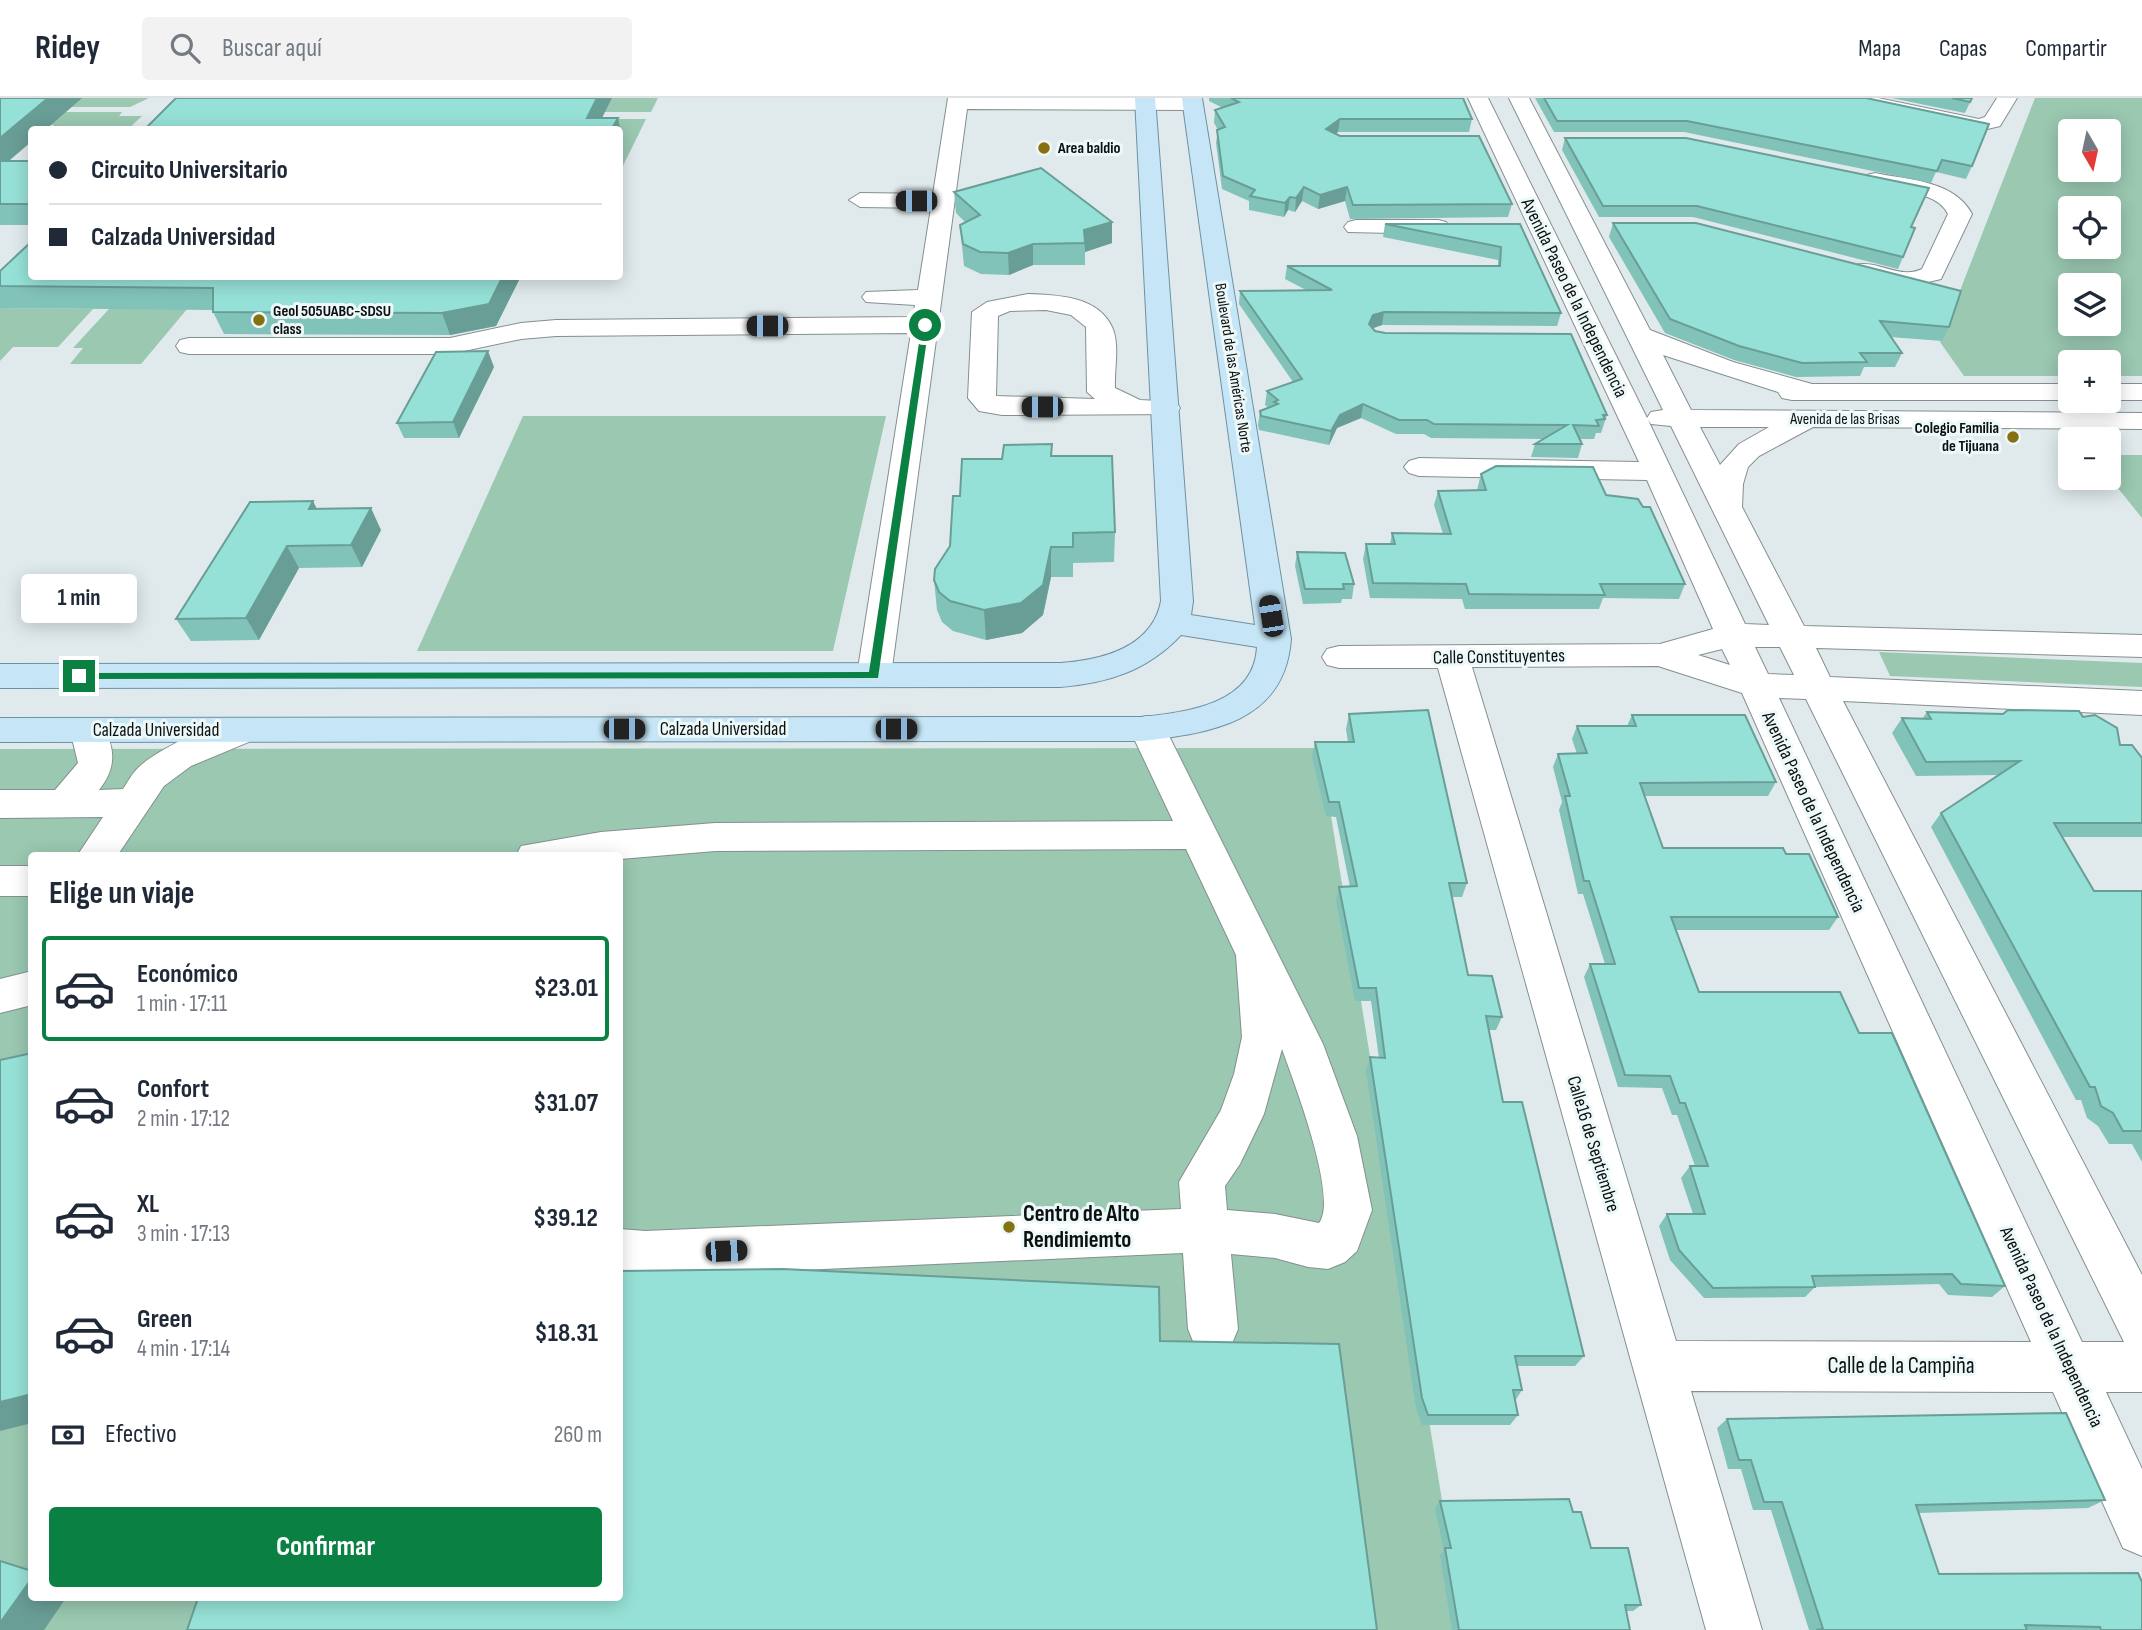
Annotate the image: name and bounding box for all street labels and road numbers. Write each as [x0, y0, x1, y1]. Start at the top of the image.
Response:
street label: Avenida Paseo de la Independencia [1515, 194, 1632, 401]
street label: Boulevard de las Américas Norte [1210, 282, 1256, 454]
street label: Avenida de las Brisas [1789, 410, 1900, 429]
street label: Calle Constituyentes [1433, 644, 1565, 670]
street label: Avenida Paseo de la Independencia [1756, 707, 1870, 916]
street label: Calzada Universidad [660, 718, 786, 741]
street label: Calzada Universidad [93, 719, 219, 742]
street label: Calle16 de Septiembre [1561, 1073, 1625, 1215]
street label: Avenida Paseo de la Independencia [1994, 1222, 2108, 1431]
street label: Calle de la Campiña [1827, 1352, 1975, 1380]

